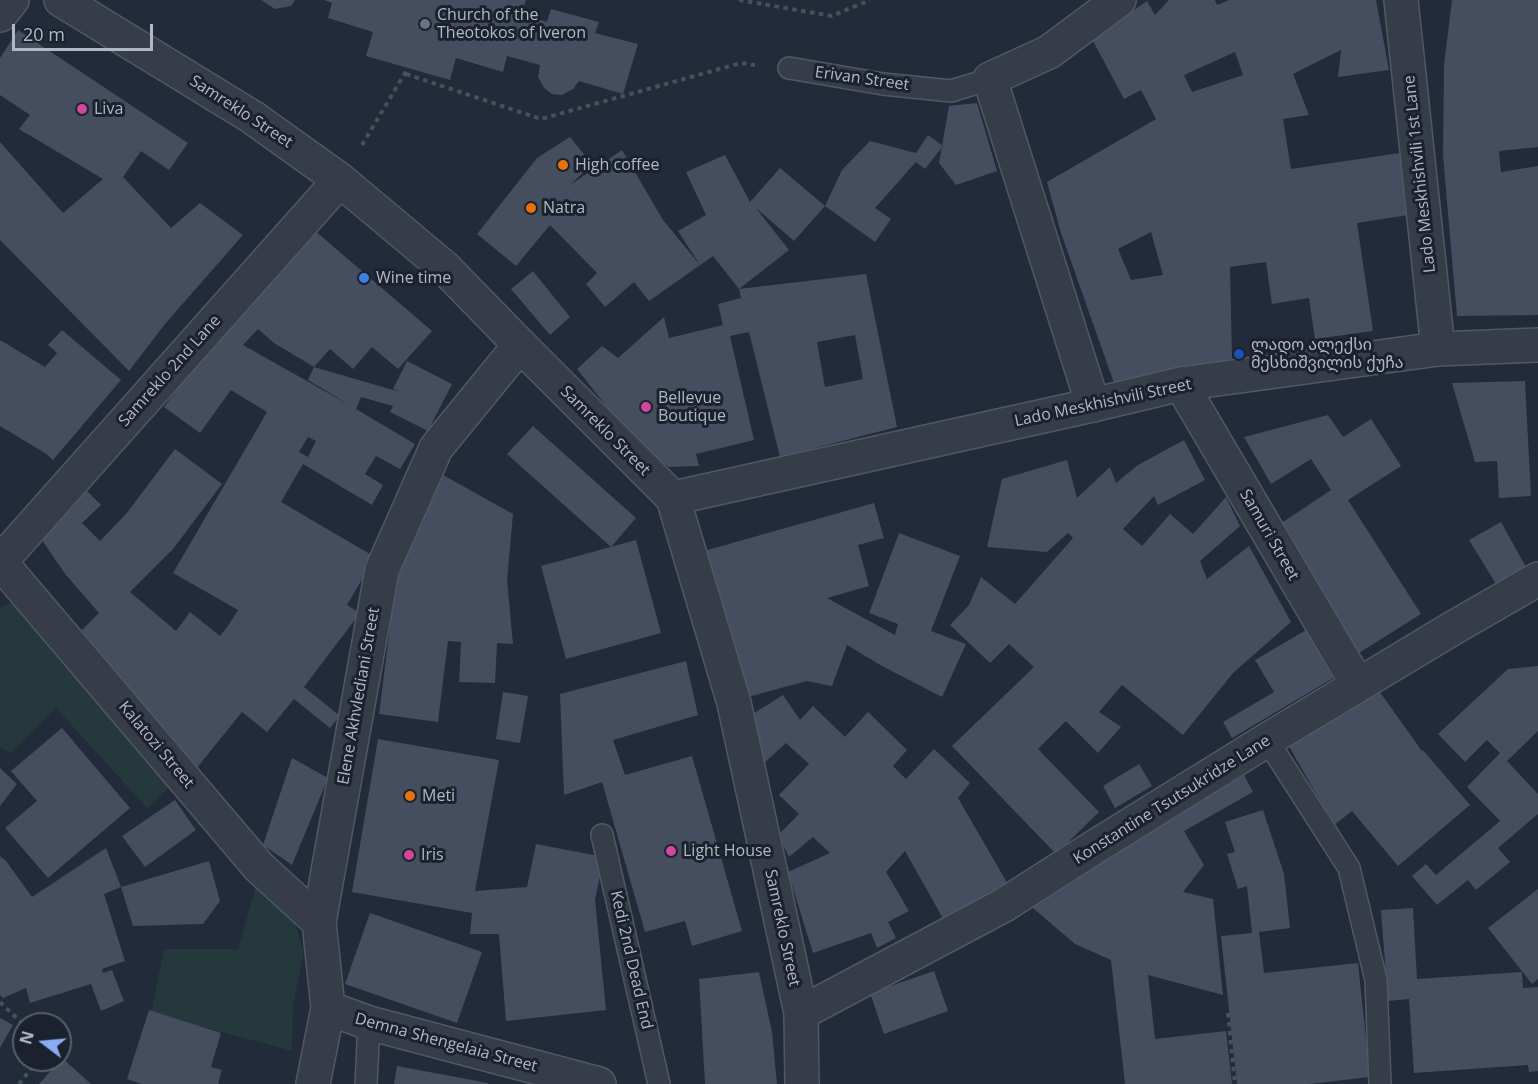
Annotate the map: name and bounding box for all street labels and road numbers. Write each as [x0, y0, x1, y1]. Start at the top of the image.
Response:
street label: Erivan Street [814, 63, 910, 95]
street label: Samreklo Street [186, 72, 296, 152]
street label: Lado Meskhishvili 1st Lane [1400, 74, 1440, 274]
street label: Samreklo 2nd Lane [115, 311, 225, 431]
street label: Lado Meskhishvili Street [1013, 375, 1193, 431]
street label: Samreklo Street [556, 382, 654, 480]
street label: Samuri Street [1235, 486, 1303, 584]
street label: Elene Akhvlediani Street [334, 606, 384, 786]
street label: Kalatozi Street [114, 698, 198, 792]
street label: Konstantine Tsutsukridze Lane [1070, 731, 1274, 869]
street label: Samreklo Street [760, 868, 804, 988]
street label: Kedi 2nd Dead End [606, 889, 656, 1031]
street label: Demna Shengelaia Street [353, 1009, 539, 1077]

